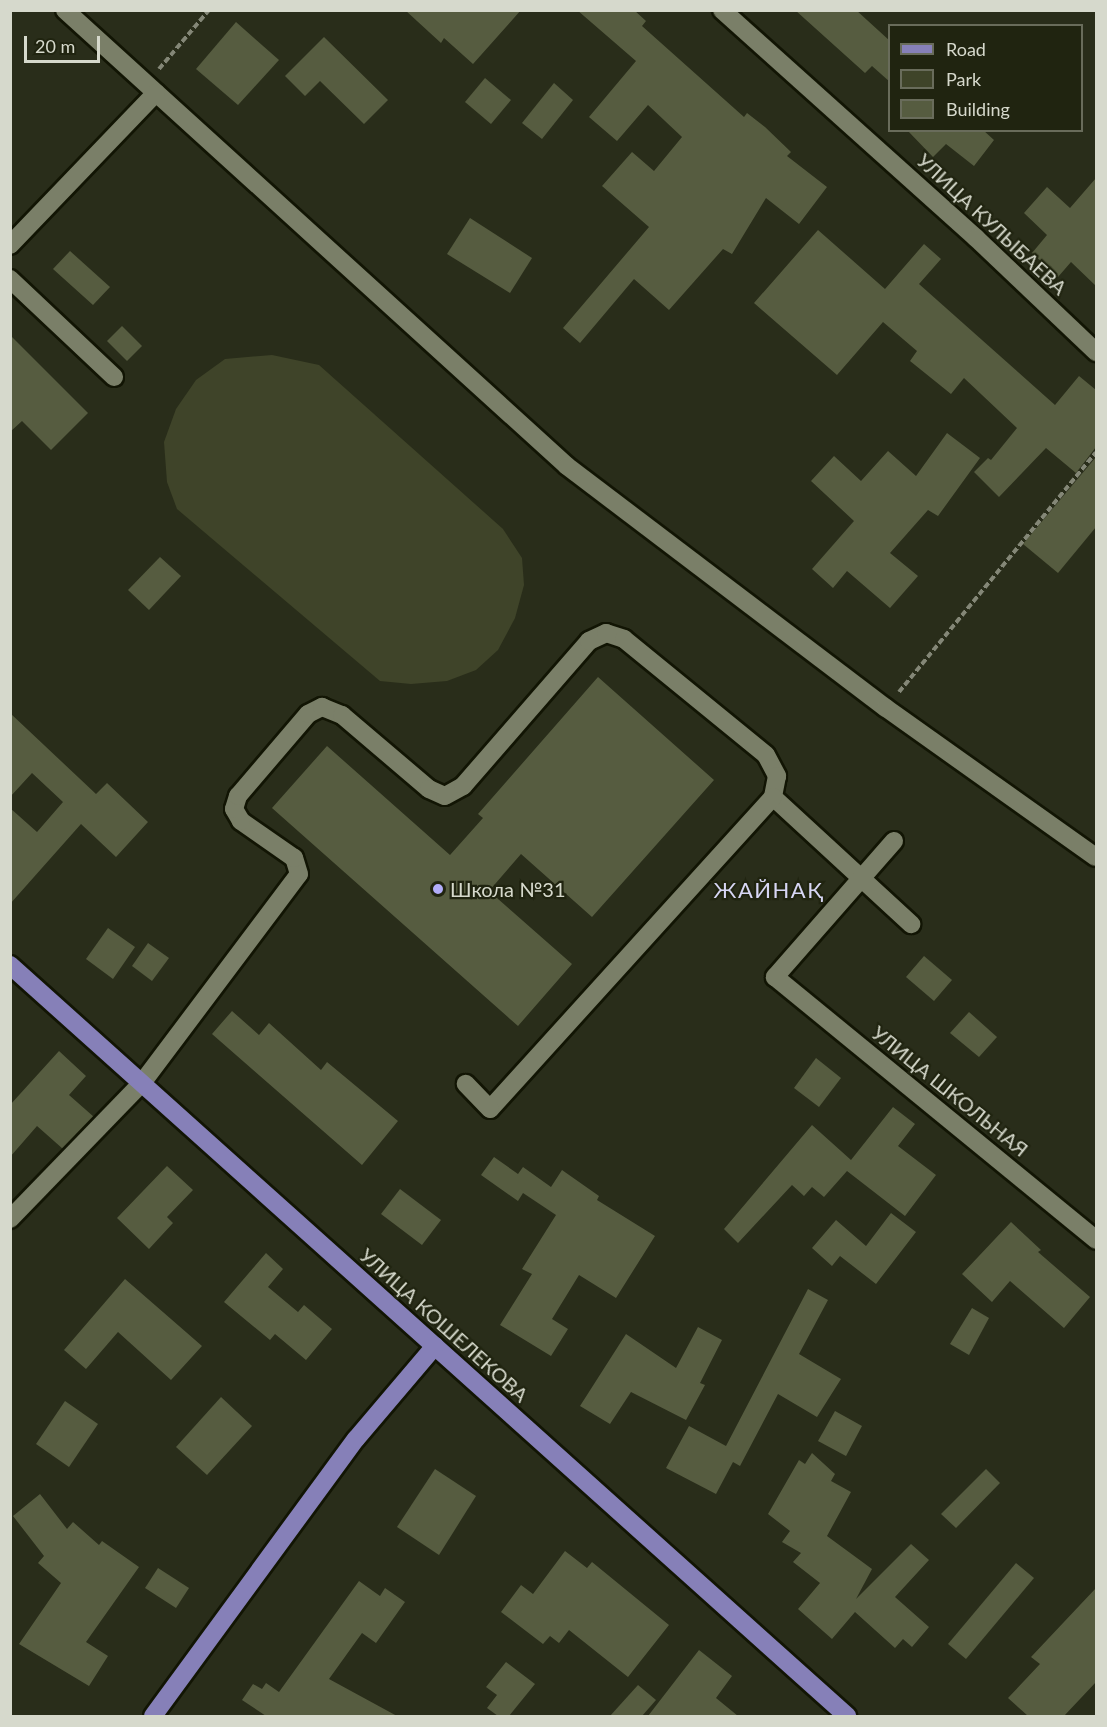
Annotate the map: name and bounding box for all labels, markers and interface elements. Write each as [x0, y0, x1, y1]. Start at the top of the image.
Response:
scale bar [27, 24, 104, 62]
legend [888, 24, 1083, 132]
text: 20 m [35, 35, 75, 57]
text: Road [946, 38, 986, 60]
text: Park [946, 68, 981, 90]
text: Building [946, 98, 1010, 120]
street label: УЛИЦА КУЛЫБАЕВА [912, 148, 1072, 300]
place label: Школа №31 [450, 877, 565, 901]
district label: ЖАЙНАҚ [714, 877, 824, 903]
marker: Школа №31 [431, 882, 445, 896]
street label: УЛИЦА ШКОЛЬНАЯ [867, 1021, 1033, 1161]
street label: УЛИЦА КОШЕЛЕКОВА [355, 1243, 533, 1407]

